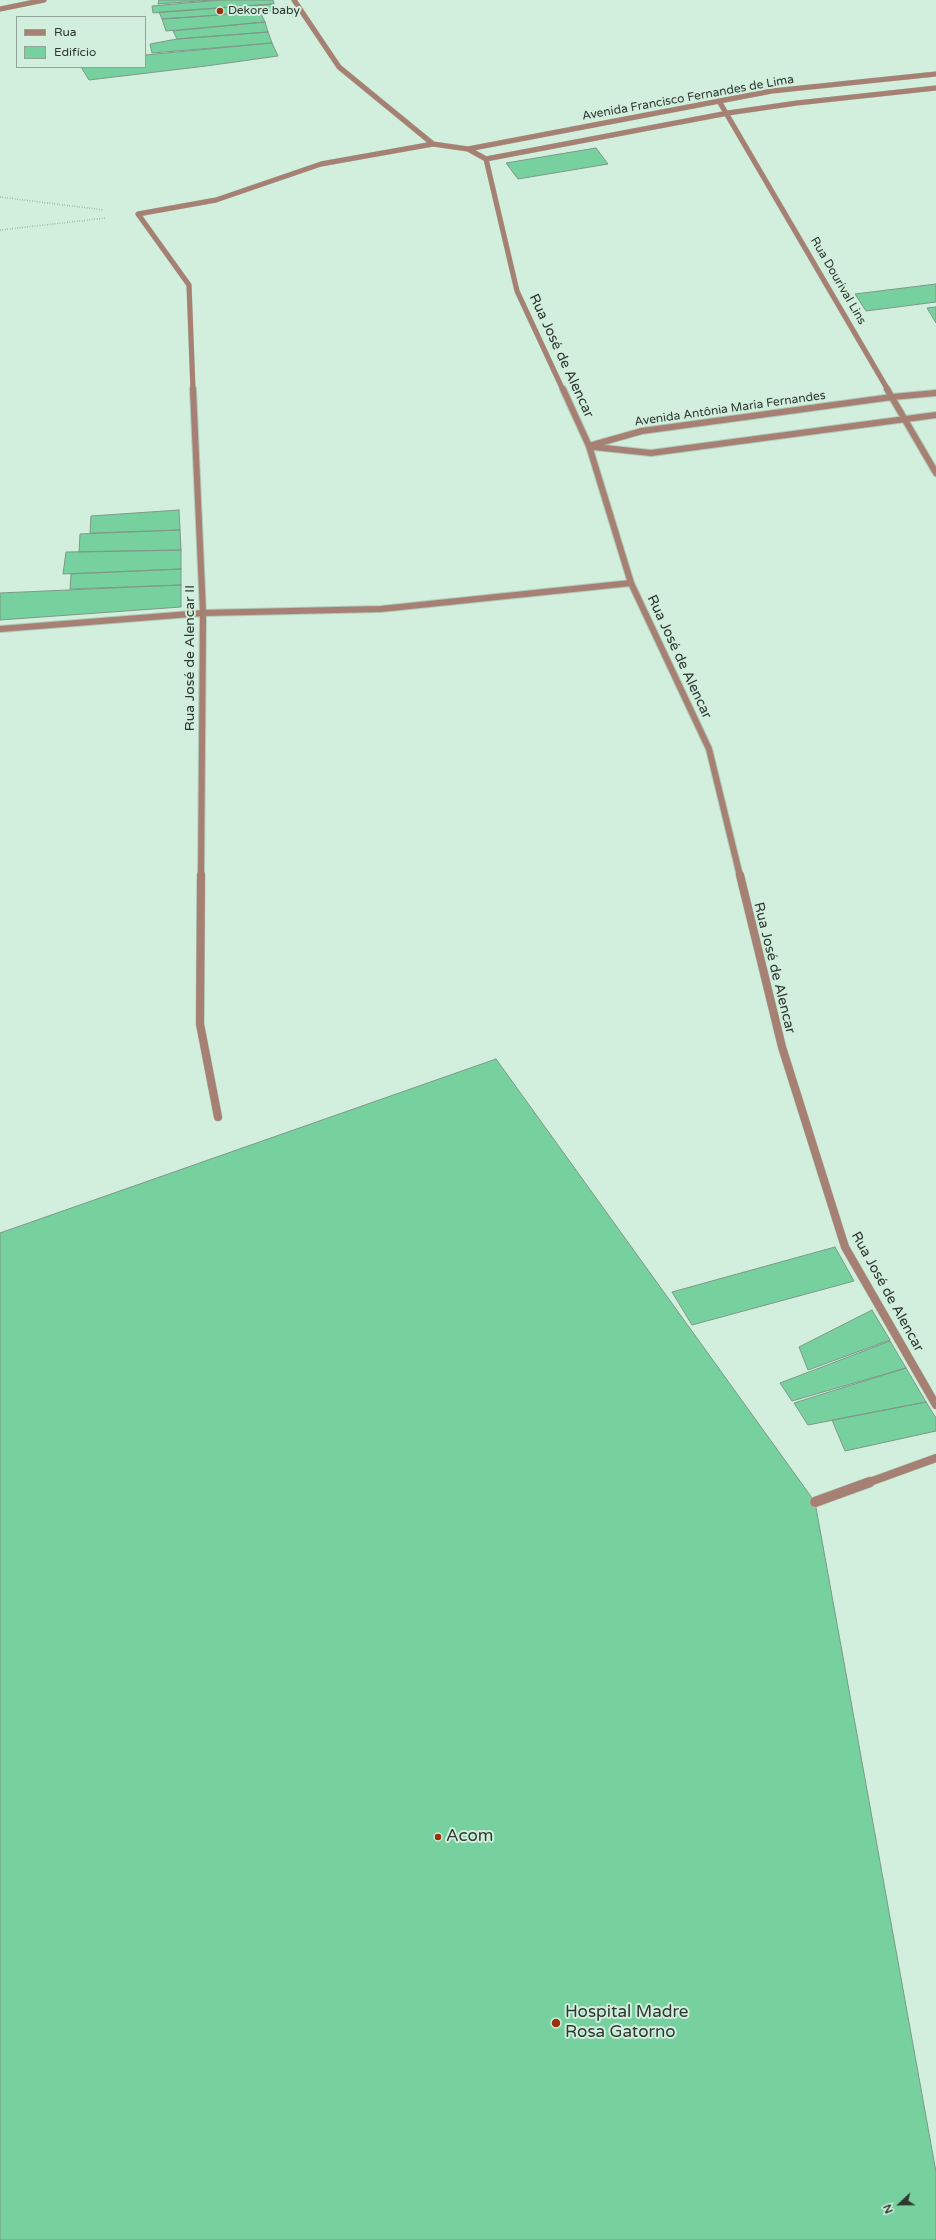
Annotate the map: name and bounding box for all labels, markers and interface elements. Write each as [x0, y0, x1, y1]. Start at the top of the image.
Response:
place label: Dekore baby [228, 4, 300, 18]
marker: Dekore baby [215, 6, 225, 16]
legend [16, 16, 146, 68]
text: Rua [54, 25, 77, 39]
text: Edifício [54, 45, 96, 59]
street label: Avenida Francisco Fernandes de Lima [581, 72, 795, 124]
street label: Rua Dourival Lins [807, 235, 869, 327]
street label: Rua José de Alencar [525, 291, 597, 421]
street label: Avenida Antônia Maria Fernandes [634, 388, 826, 430]
street label: Rua José de Alencar II [182, 585, 198, 731]
street label: Rua José de Alencar [643, 592, 715, 722]
street label: Rua José de Alencar [750, 901, 798, 1035]
street label: Rua José de Alencar [847, 1229, 927, 1355]
place label: Acom [446, 1827, 493, 1847]
marker: Acom [433, 1832, 443, 1842]
place label: Hospital Madre Rosa Gatorno [565, 2003, 688, 2043]
marker: Hospital Madre Rosa Gatorno [550, 2017, 562, 2029]
north arrow [880, 2184, 920, 2224]
text: N [881, 2202, 896, 2215]

